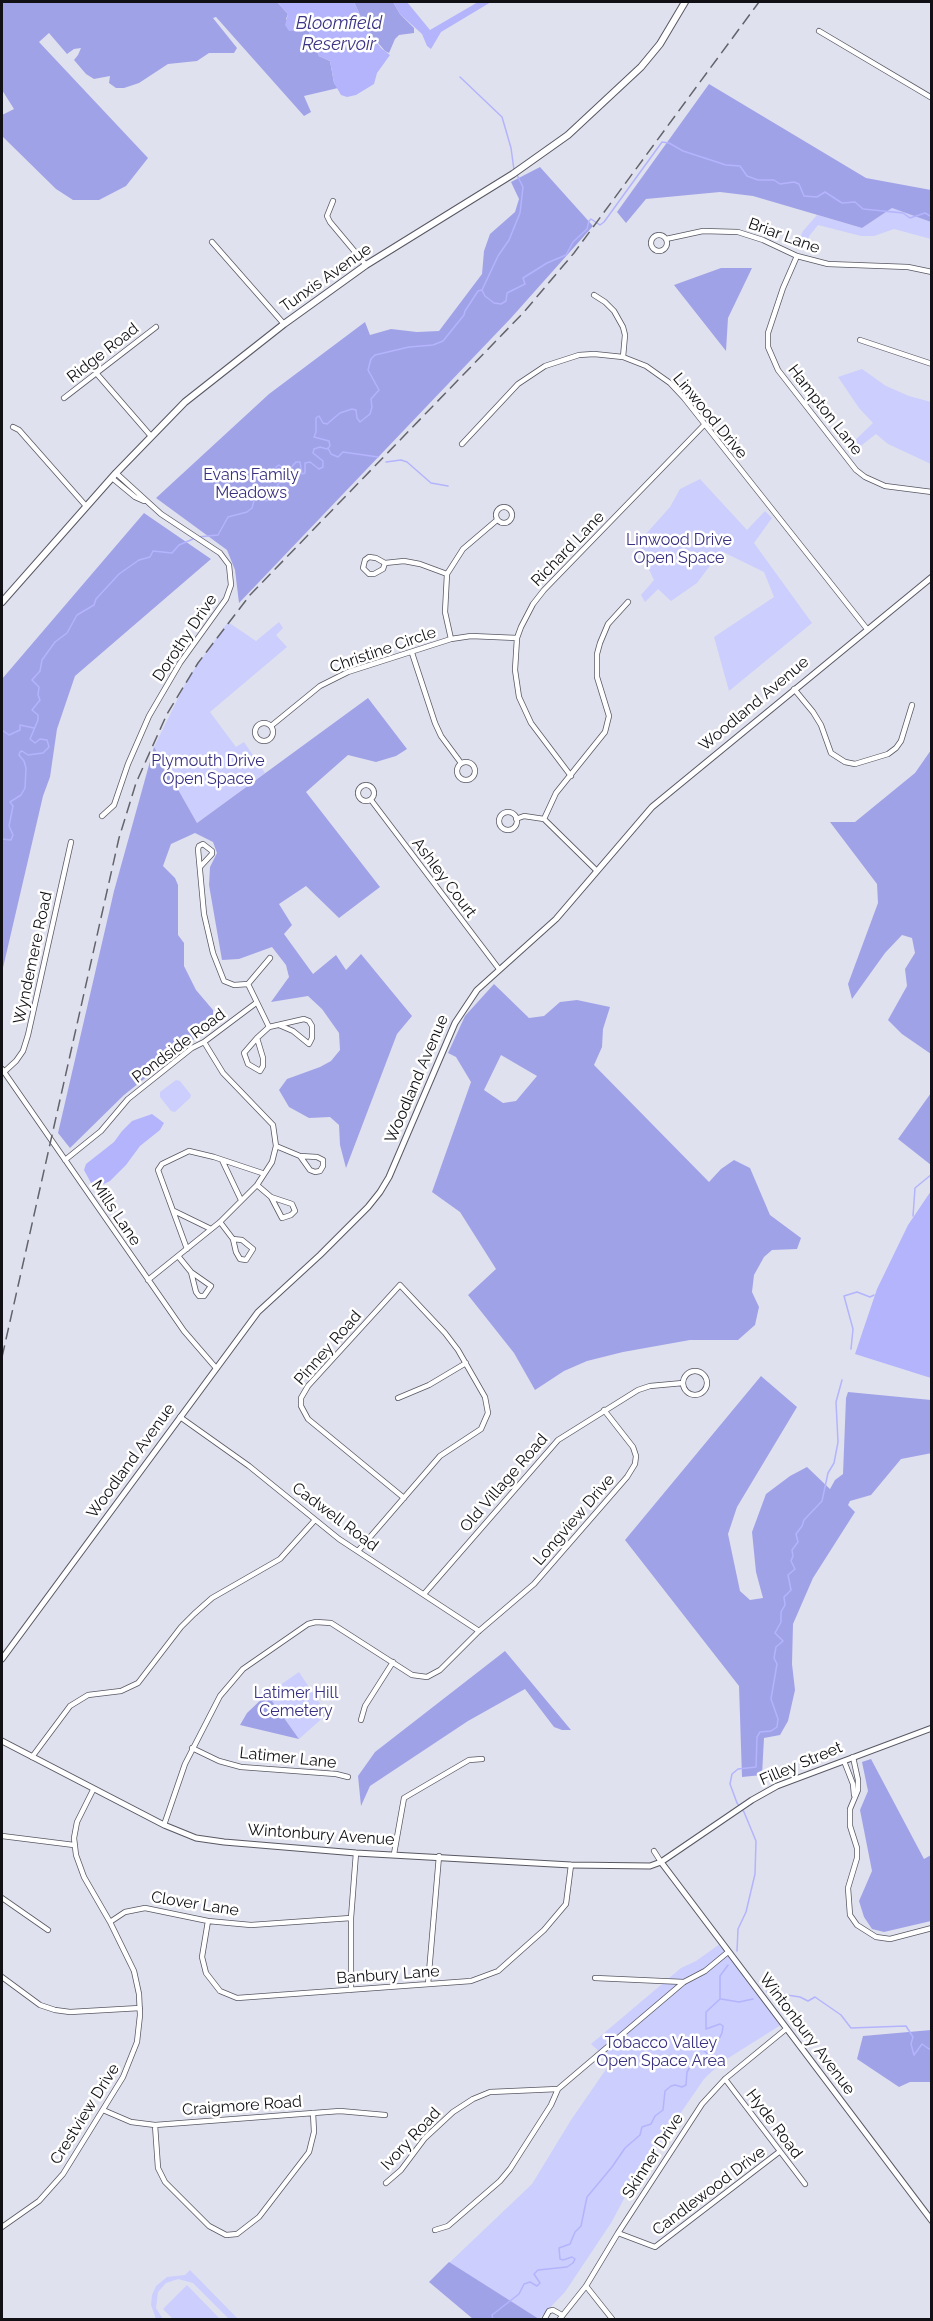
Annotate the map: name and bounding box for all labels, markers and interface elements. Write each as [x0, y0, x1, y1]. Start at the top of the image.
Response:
water label: Bloomfield Reservoir [296, 13, 382, 56]
street label: Briar Lane [746, 214, 822, 258]
street label: Tunxis Avenue [277, 240, 375, 316]
street label: Ridge Road [63, 319, 143, 387]
street label: Hampton Lane [784, 361, 866, 459]
street label: Linwood Drive [669, 369, 751, 463]
park label: Evans Family Meadows [203, 465, 299, 503]
street label: Richard Lane [527, 507, 609, 591]
park label: Linwood Drive Open Space [626, 530, 732, 568]
street label: Dorothy Drive [149, 591, 221, 685]
street label: Christine Circle [327, 623, 439, 677]
street label: Woodland Avenue [695, 653, 813, 755]
park label: Plymouth Drive Open Space [151, 751, 265, 789]
street label: Ashley Court [408, 834, 480, 922]
street label: Wyndemere Road [10, 890, 56, 1026]
street label: Pondside Road [129, 1005, 229, 1087]
street label: Woodland Avenue [381, 1012, 453, 1146]
street label: Mills Lane [87, 1177, 145, 1249]
street label: Pinney Road [290, 1307, 366, 1389]
street label: Woodland Avenue [83, 1400, 179, 1522]
street label: Old Village Road [456, 1430, 552, 1536]
street label: Longview Drive [529, 1471, 619, 1569]
street label: Cadwell Road [288, 1478, 382, 1556]
park label: Latimer Hill Cemetery [254, 1683, 338, 1721]
street label: Filley Street [757, 1738, 845, 1790]
street label: Latimer Lane [239, 1743, 337, 1773]
street label: Wintonbury Avenue [247, 1820, 395, 1850]
street label: Clover Lane [150, 1888, 240, 1920]
street label: Banbury Lane [336, 1962, 440, 1988]
street label: Wintonbury Avenue [755, 1969, 859, 2099]
park label: Tobacco Valley Open Space Area [596, 2033, 726, 2071]
street label: Crestview Drive [46, 2060, 124, 2168]
street label: Hyde Road [742, 2085, 806, 2163]
street label: Craigmore Road [181, 2092, 303, 2120]
street label: Ivory Road [377, 2104, 445, 2174]
street label: Skinner Drive [618, 2110, 688, 2202]
street label: Candlewood Drive [649, 2142, 769, 2240]

